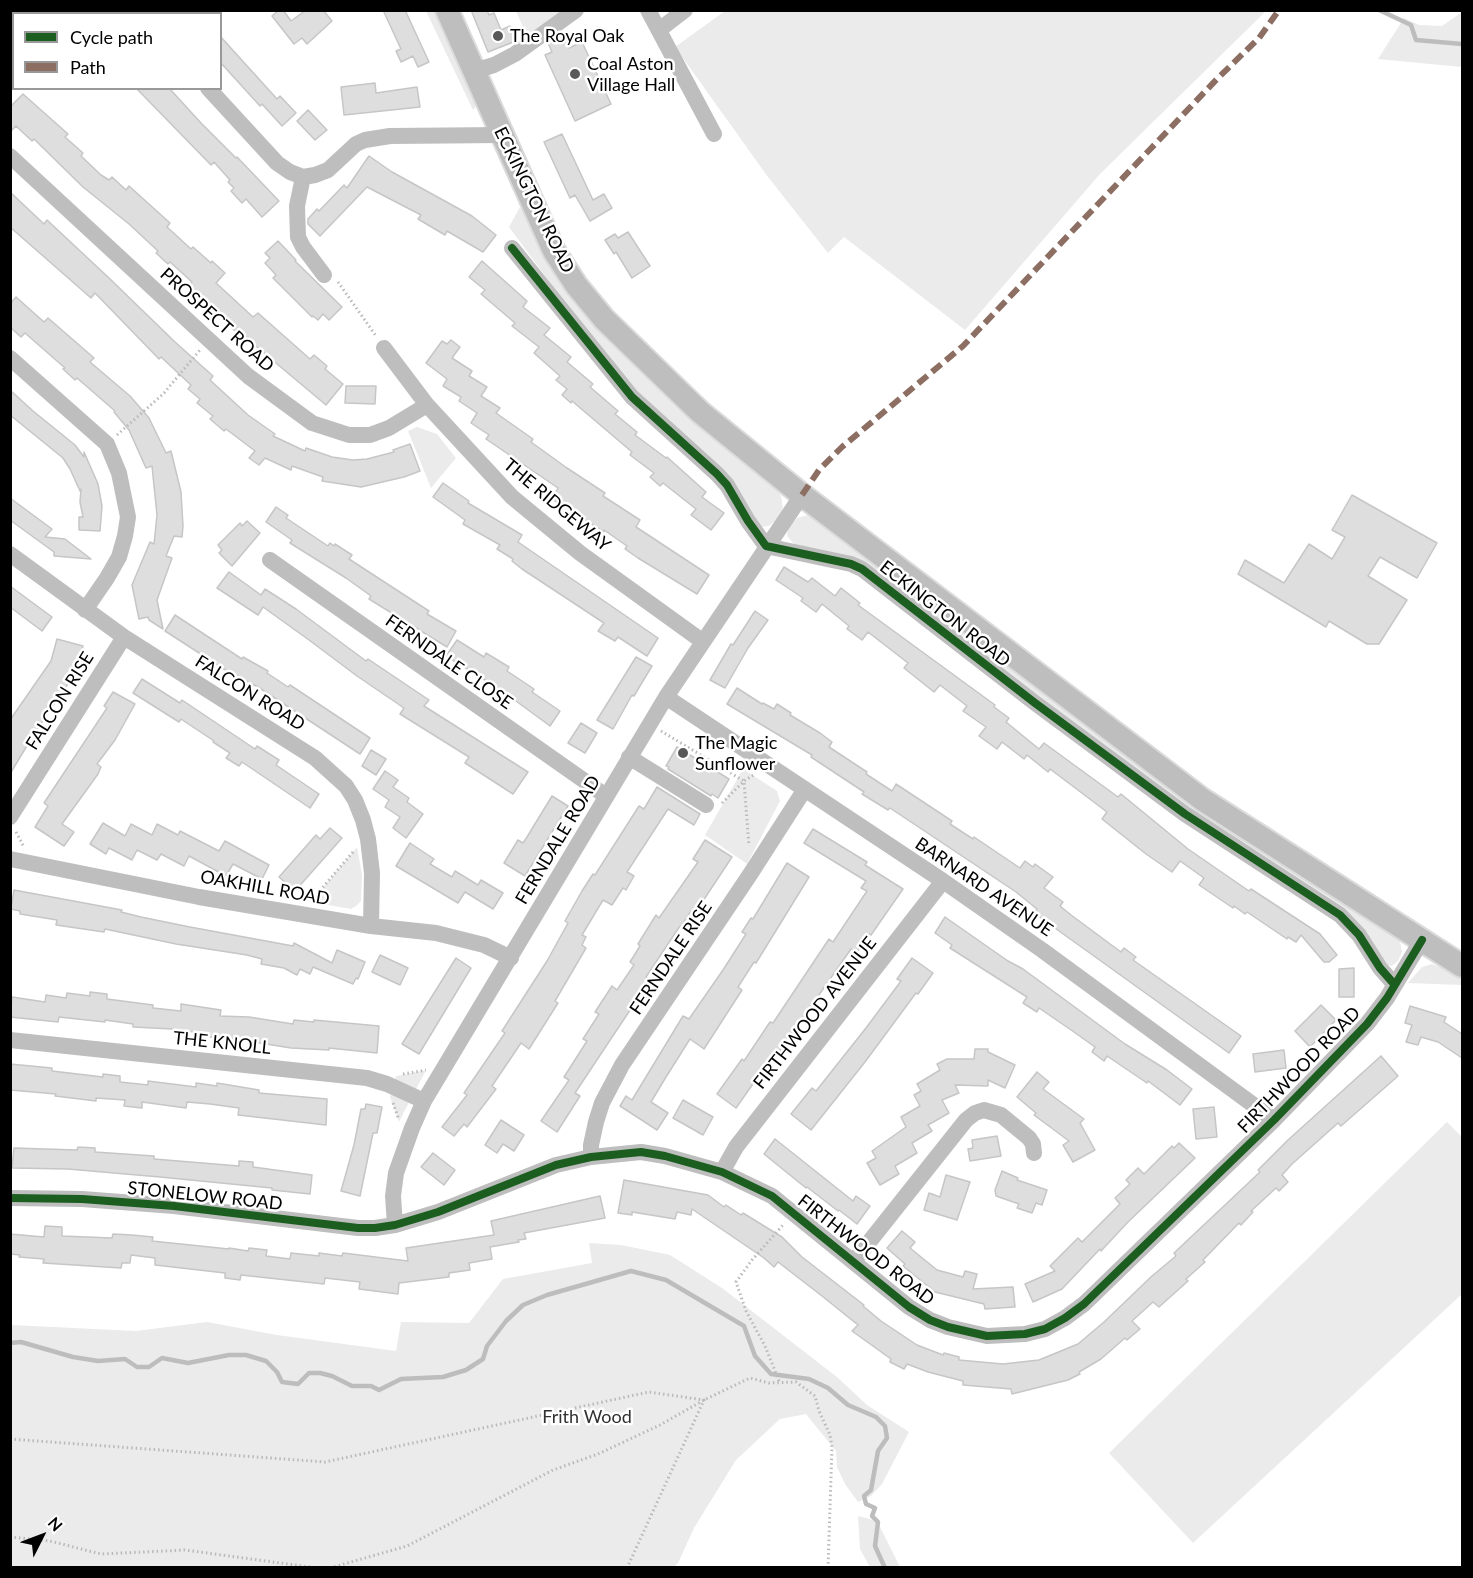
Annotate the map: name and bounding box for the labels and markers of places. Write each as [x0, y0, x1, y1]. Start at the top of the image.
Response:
place label: The Royal Oak [510, 25, 624, 47]
marker: The Royal Oak [491, 29, 505, 43]
place label: Coal Aston Village Hall [587, 53, 675, 96]
marker: Coal Aston Village Hall [568, 67, 582, 81]
place label: The Magic Sunflower [695, 732, 777, 774]
marker: The Magic Sunflower [676, 746, 690, 760]

